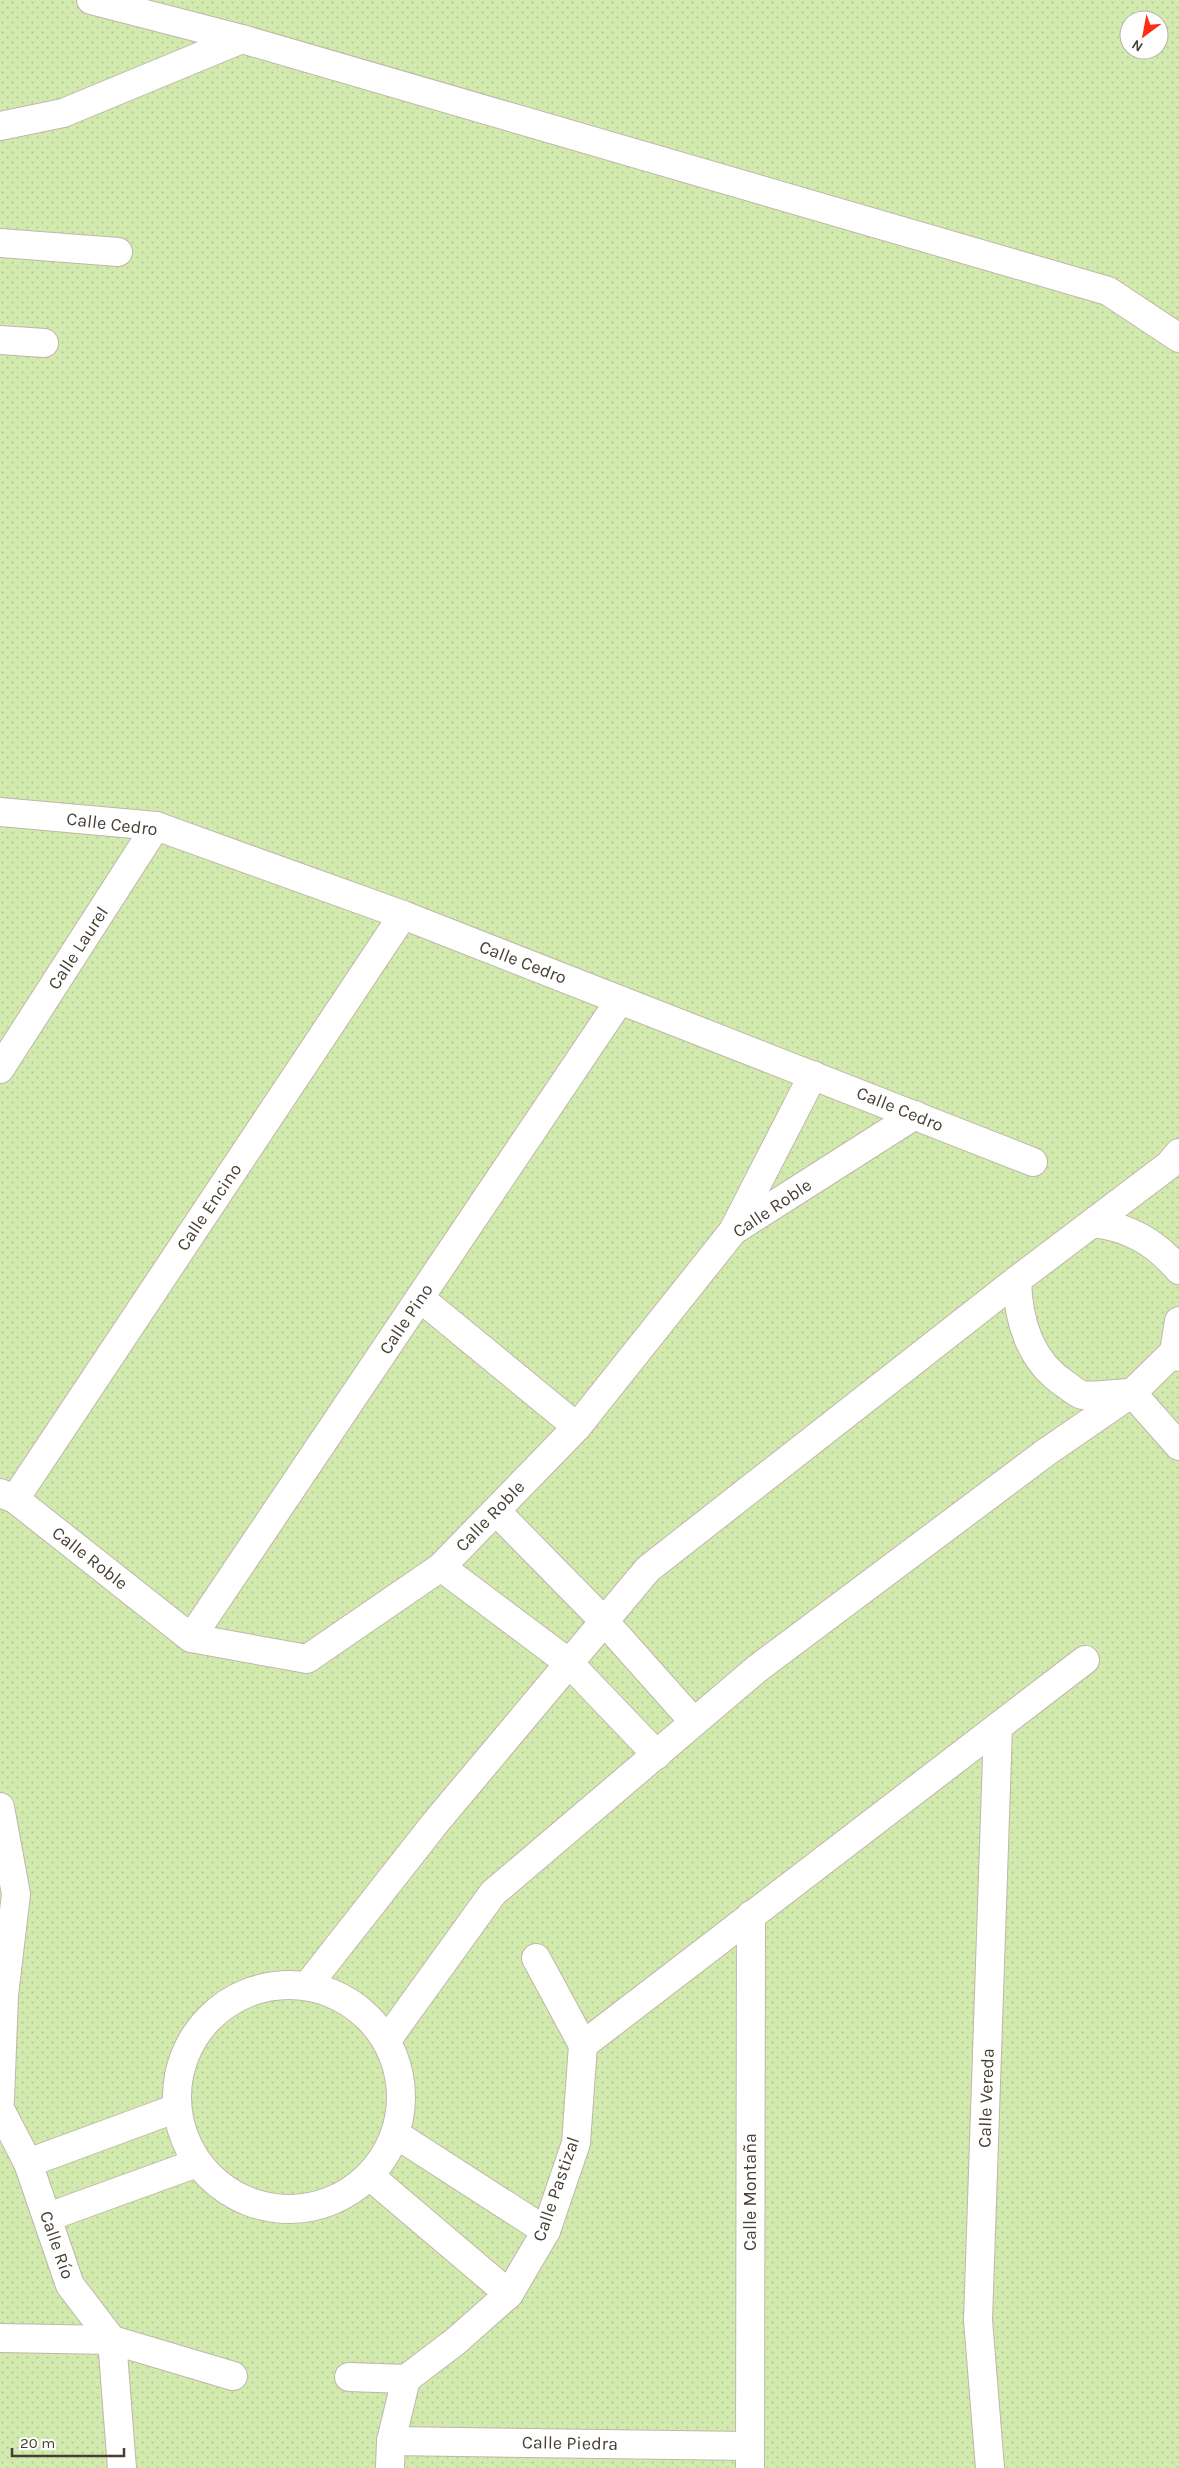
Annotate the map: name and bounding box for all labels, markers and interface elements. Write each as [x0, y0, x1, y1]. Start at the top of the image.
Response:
north arrow [1119, 10, 1169, 60]
text: N [1129, 36, 1146, 55]
street label: Calle Cedro [65, 807, 159, 841]
street label: Calle Laurel [43, 902, 113, 994]
street label: Calle Cedro [476, 935, 570, 989]
street label: Calle Cedro [853, 1082, 947, 1136]
street label: Calle Encino [172, 1159, 246, 1255]
street label: Calle Roble [728, 1174, 816, 1242]
street label: Calle Pino [374, 1279, 438, 1359]
street label: Calle Roble [451, 1476, 529, 1556]
street label: Calle Roble [48, 1522, 132, 1594]
street label: Calle Vereda [973, 2048, 999, 2148]
street label: Calle Montaña [739, 2133, 761, 2251]
street label: Calle Pastizal [528, 2134, 584, 2244]
street label: Calle Río [35, 2208, 79, 2282]
scale bar [12, 2426, 125, 2458]
street label: Calle Piedra [522, 2431, 618, 2455]
text: 20 m [20, 2434, 55, 2452]

